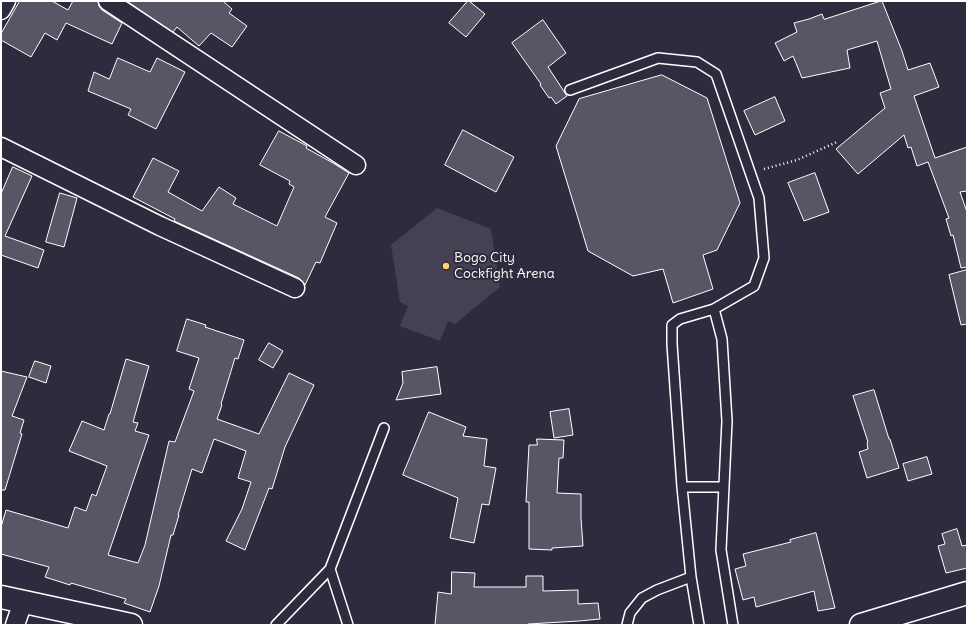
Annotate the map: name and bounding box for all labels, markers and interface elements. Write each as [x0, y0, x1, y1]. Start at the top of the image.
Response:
place label: Bogo City Cockfight Arena [454, 250, 555, 282]
marker: Bogo City Cockfight Arena [441, 261, 451, 271]

